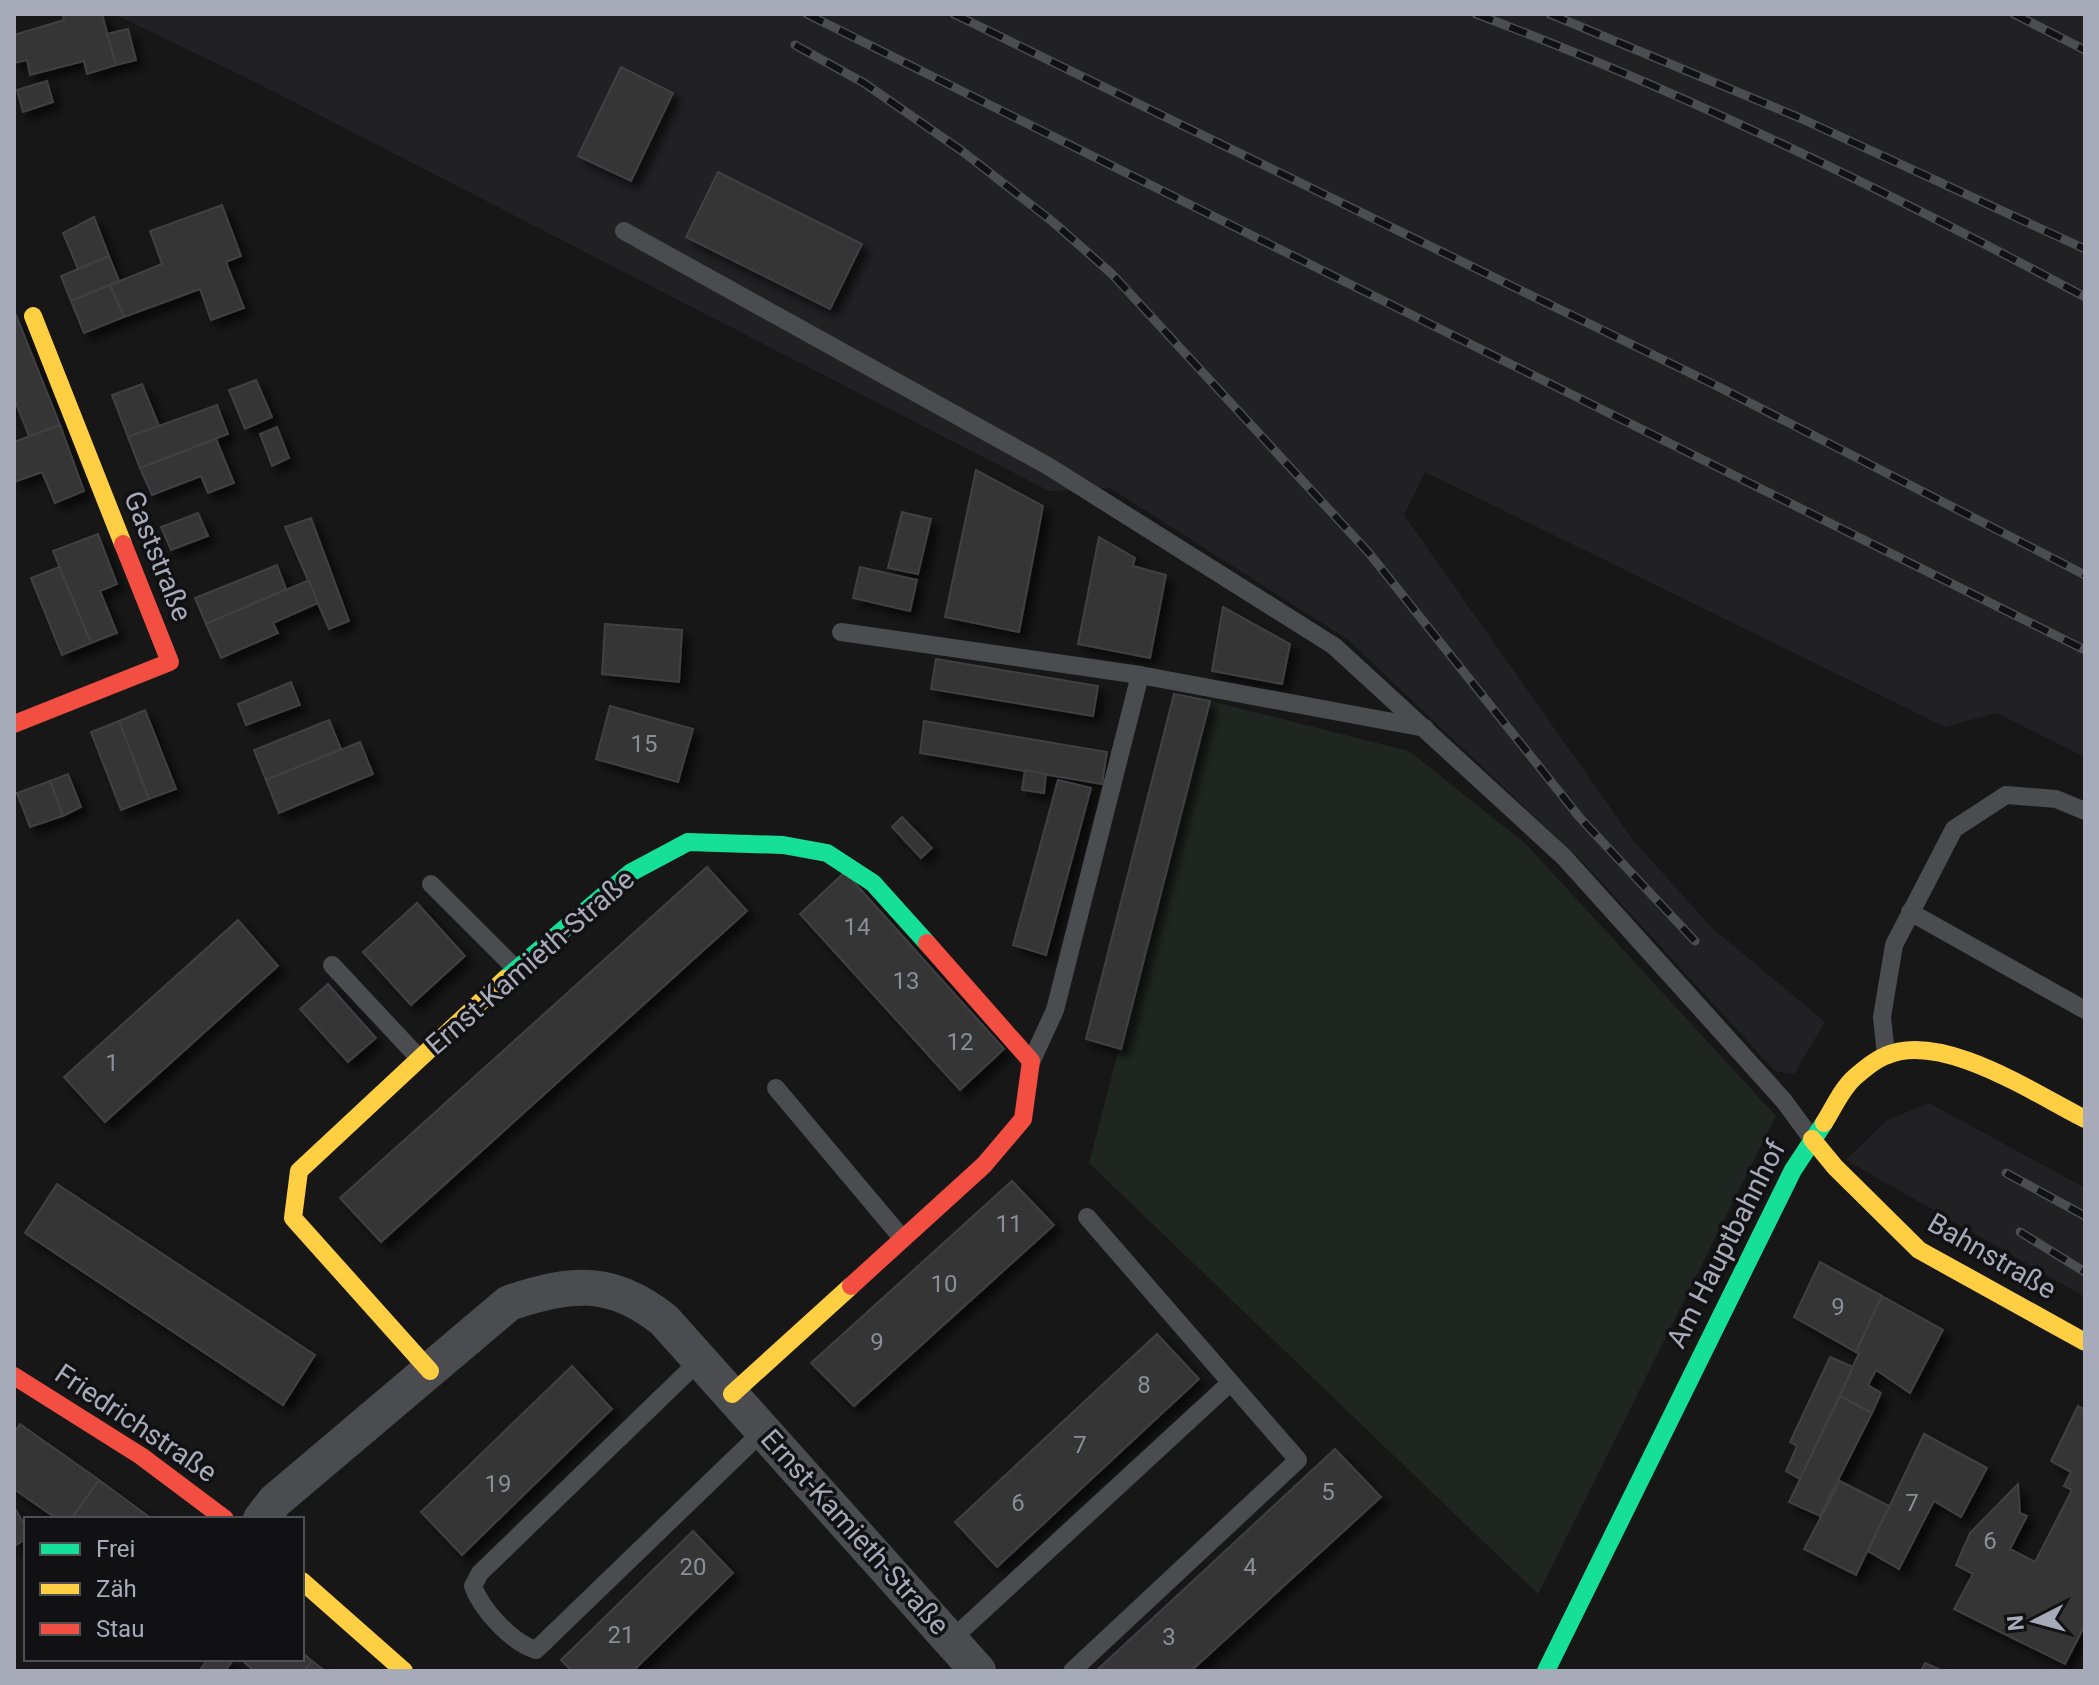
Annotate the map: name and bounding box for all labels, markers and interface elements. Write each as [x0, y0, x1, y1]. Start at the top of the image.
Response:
street label: Gaststraße [117, 486, 199, 626]
house number: 15 [631, 730, 657, 758]
street label: Ernst-Kamieth-Straße [419, 863, 641, 1061]
house number: 14 [844, 913, 870, 941]
house number: 13 [893, 967, 919, 995]
house number: 12 [947, 1028, 973, 1056]
house number: 1 [105, 1049, 119, 1077]
street label: Am Hauptbahnhof [1659, 1135, 1793, 1353]
street label: Bahnstraße [1922, 1206, 2062, 1306]
house number: 11 [996, 1210, 1022, 1238]
house number: 10 [931, 1270, 957, 1298]
house number: 9 [1831, 1293, 1845, 1321]
house number: 9 [870, 1328, 884, 1356]
street label: Friedrichstraße [49, 1357, 223, 1489]
house number: 8 [1137, 1371, 1151, 1399]
street label: Ernst-Kamieth-Straße [754, 1422, 956, 1642]
house number: 7 [1073, 1431, 1087, 1459]
house number: 19 [485, 1470, 511, 1498]
house number: 5 [1321, 1478, 1335, 1506]
house number: 6 [1011, 1489, 1025, 1517]
house number: 7 [1905, 1489, 1919, 1517]
legend [24, 1517, 304, 1661]
house number: 6 [1983, 1527, 1997, 1555]
text: Frei [96, 1535, 135, 1563]
house number: 20 [680, 1553, 706, 1581]
house number: 4 [1243, 1553, 1257, 1581]
text: Zäh [96, 1575, 137, 1603]
north arrow [1995, 1581, 2075, 1661]
text: N [2002, 1614, 2029, 1632]
text: Stau [96, 1615, 144, 1643]
house number: 21 [608, 1621, 634, 1649]
house number: 3 [1162, 1623, 1176, 1651]

